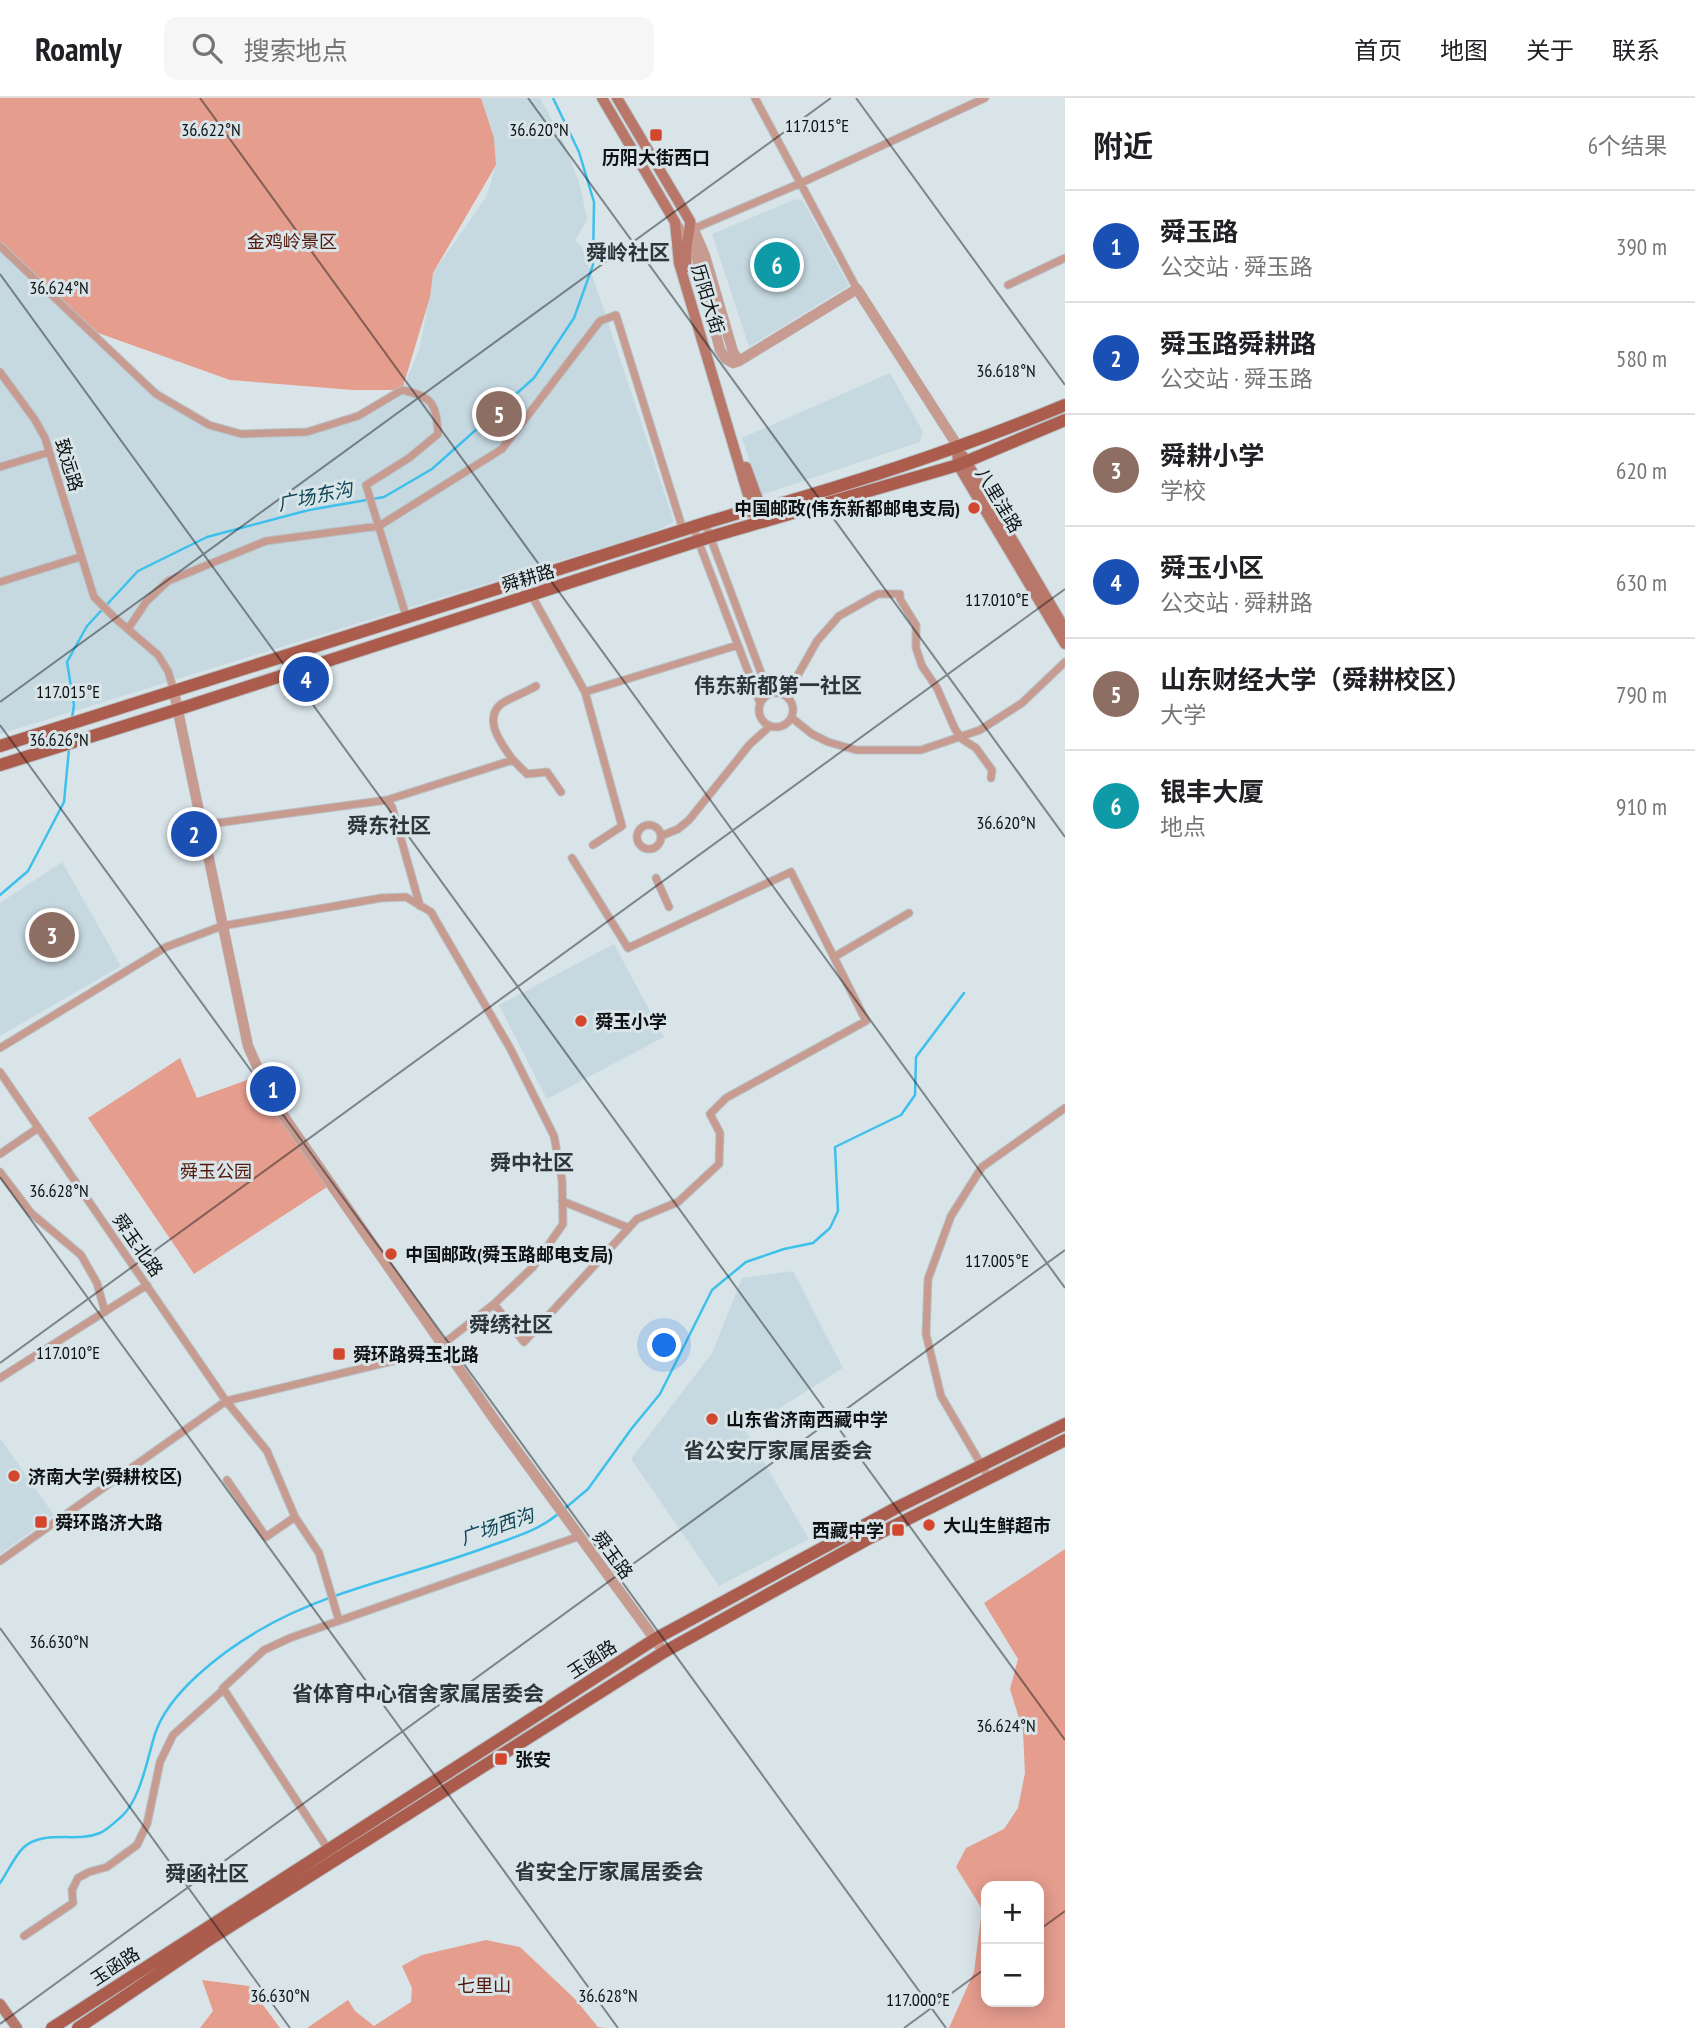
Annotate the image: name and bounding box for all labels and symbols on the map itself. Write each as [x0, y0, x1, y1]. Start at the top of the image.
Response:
text: 117.015°E [785, 114, 849, 137]
text: 36.622°N [181, 118, 241, 141]
text: 36.620°N [509, 118, 569, 141]
marker: 历阳大街西口 [648, 127, 664, 143]
place label: 历阳大街西口 [602, 146, 710, 169]
park label: 金鸡岭景区 [247, 230, 337, 253]
district label: 舜岭社区 [586, 239, 670, 266]
pin: 6 [754, 239, 800, 291]
street label: 历阳大街 [686, 261, 730, 337]
text: 36.624°N [29, 276, 89, 299]
text: 36.618°N [976, 359, 1036, 382]
pin: 5 [476, 388, 522, 440]
street label: 致远路 [50, 436, 88, 494]
street label: 八里洼路 [971, 463, 1027, 537]
water label: 广场东沟 [275, 476, 357, 516]
place label: 中国邮政(伟东新都邮电支局) [734, 497, 960, 520]
marker: 中国邮政(伟东新都邮电支局) [966, 500, 982, 516]
street label: 舜耕路 [499, 559, 557, 597]
text: 117.010°E [965, 588, 1029, 611]
pin: 4 [283, 653, 329, 705]
district label: 伟东新都第一社区 [694, 672, 862, 699]
text: 117.015°E [36, 680, 100, 703]
text: 36.626°N [29, 728, 89, 751]
pin: 2 [171, 808, 217, 860]
text: 36.620°N [976, 811, 1036, 834]
district label: 舜东社区 [347, 812, 431, 839]
pin: 3 [29, 909, 75, 961]
place label: 舜玉小学 [595, 1010, 667, 1033]
marker: 舜玉小学 [573, 1013, 589, 1029]
pin: 1 [250, 1063, 296, 1115]
district label: 舜中社区 [490, 1149, 574, 1176]
park label: 舜玉公园 [180, 1160, 252, 1183]
text: 36.628°N [29, 1179, 89, 1202]
street label: 舜玉北路 [108, 1209, 168, 1281]
place label: 中国邮政(舜玉路邮电支局) [405, 1243, 613, 1266]
marker: 中国邮政(舜玉路邮电支局) [383, 1246, 399, 1262]
text: 117.005°E [965, 1249, 1029, 1272]
district label: 舜绣社区 [469, 1311, 553, 1338]
your location [647, 1328, 681, 1362]
text: 117.010°E [36, 1341, 100, 1364]
place label: 舜环路舜玉北路 [353, 1343, 479, 1366]
marker: 舜环路舜玉北路 [331, 1346, 347, 1362]
place label: 山东省济南西藏中学 [726, 1408, 888, 1431]
marker: 山东省济南西藏中学 [704, 1411, 720, 1427]
district label: 省公安厅家属居委会 [684, 1437, 873, 1464]
place label: 济南大学(舜耕校区) [28, 1465, 182, 1488]
marker: 济南大学(舜耕校区) [6, 1468, 22, 1484]
water label: 广场西沟 [457, 1502, 539, 1550]
place label: 舜环路济大路 [55, 1511, 163, 1534]
marker: 舜环路济大路 [33, 1514, 49, 1530]
place label: 大山生鲜超市 [943, 1514, 1051, 1537]
marker: 大山生鲜超市 [921, 1517, 937, 1533]
place label: 西藏中学 [812, 1519, 884, 1542]
marker: 西藏中学 [890, 1522, 906, 1538]
street label: 舜玉路 [588, 1526, 638, 1584]
text: 36.630°N [29, 1630, 89, 1653]
street label: 玉函路 [563, 1635, 621, 1683]
district label: 省体育中心宿舍家属居委会 [292, 1680, 544, 1707]
text: 36.624°N [976, 1714, 1036, 1737]
place label: 张安 [515, 1748, 551, 1771]
marker: 张安 [493, 1751, 509, 1767]
district label: 省安全厅家属居委会 [515, 1858, 704, 1885]
district label: 舜函社区 [165, 1860, 249, 1887]
street label: 玉函路 [86, 1942, 144, 1990]
park label: 七里山 [457, 1974, 511, 1997]
text: 36.630°N [250, 1984, 310, 2007]
text: 36.628°N [578, 1984, 638, 2007]
text: 117.000°E [886, 1988, 950, 2011]

